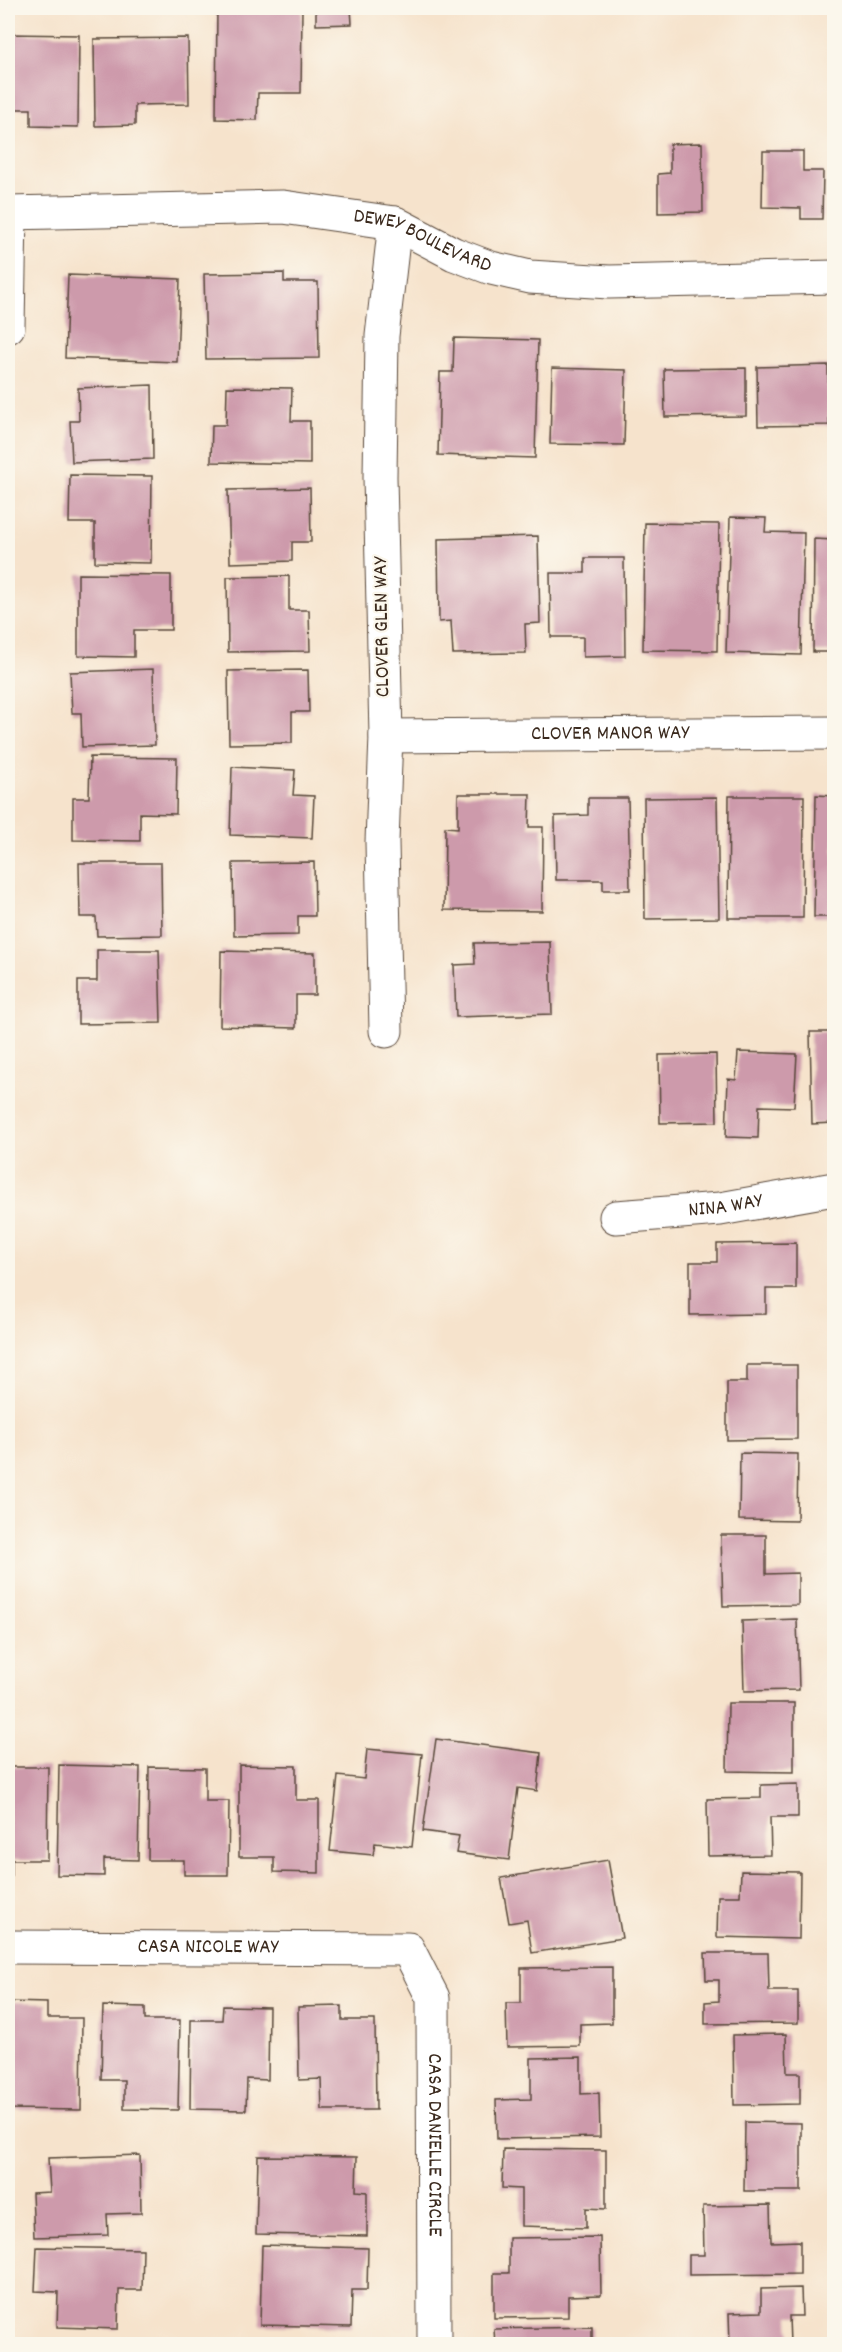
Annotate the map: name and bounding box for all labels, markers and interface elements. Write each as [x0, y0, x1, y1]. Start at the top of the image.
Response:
street label: DEWEY BOULEVARD [351, 202, 496, 282]
street label: CLOVER GLEN WAY [367, 555, 399, 698]
street label: CLOVER MANOR WAY [531, 719, 691, 750]
street label: NINA WAY [687, 1187, 766, 1226]
street label: CASA NICOLE WAY [137, 1933, 280, 1963]
street label: CASA DANIELLE CIRCLE [418, 2053, 449, 2237]

